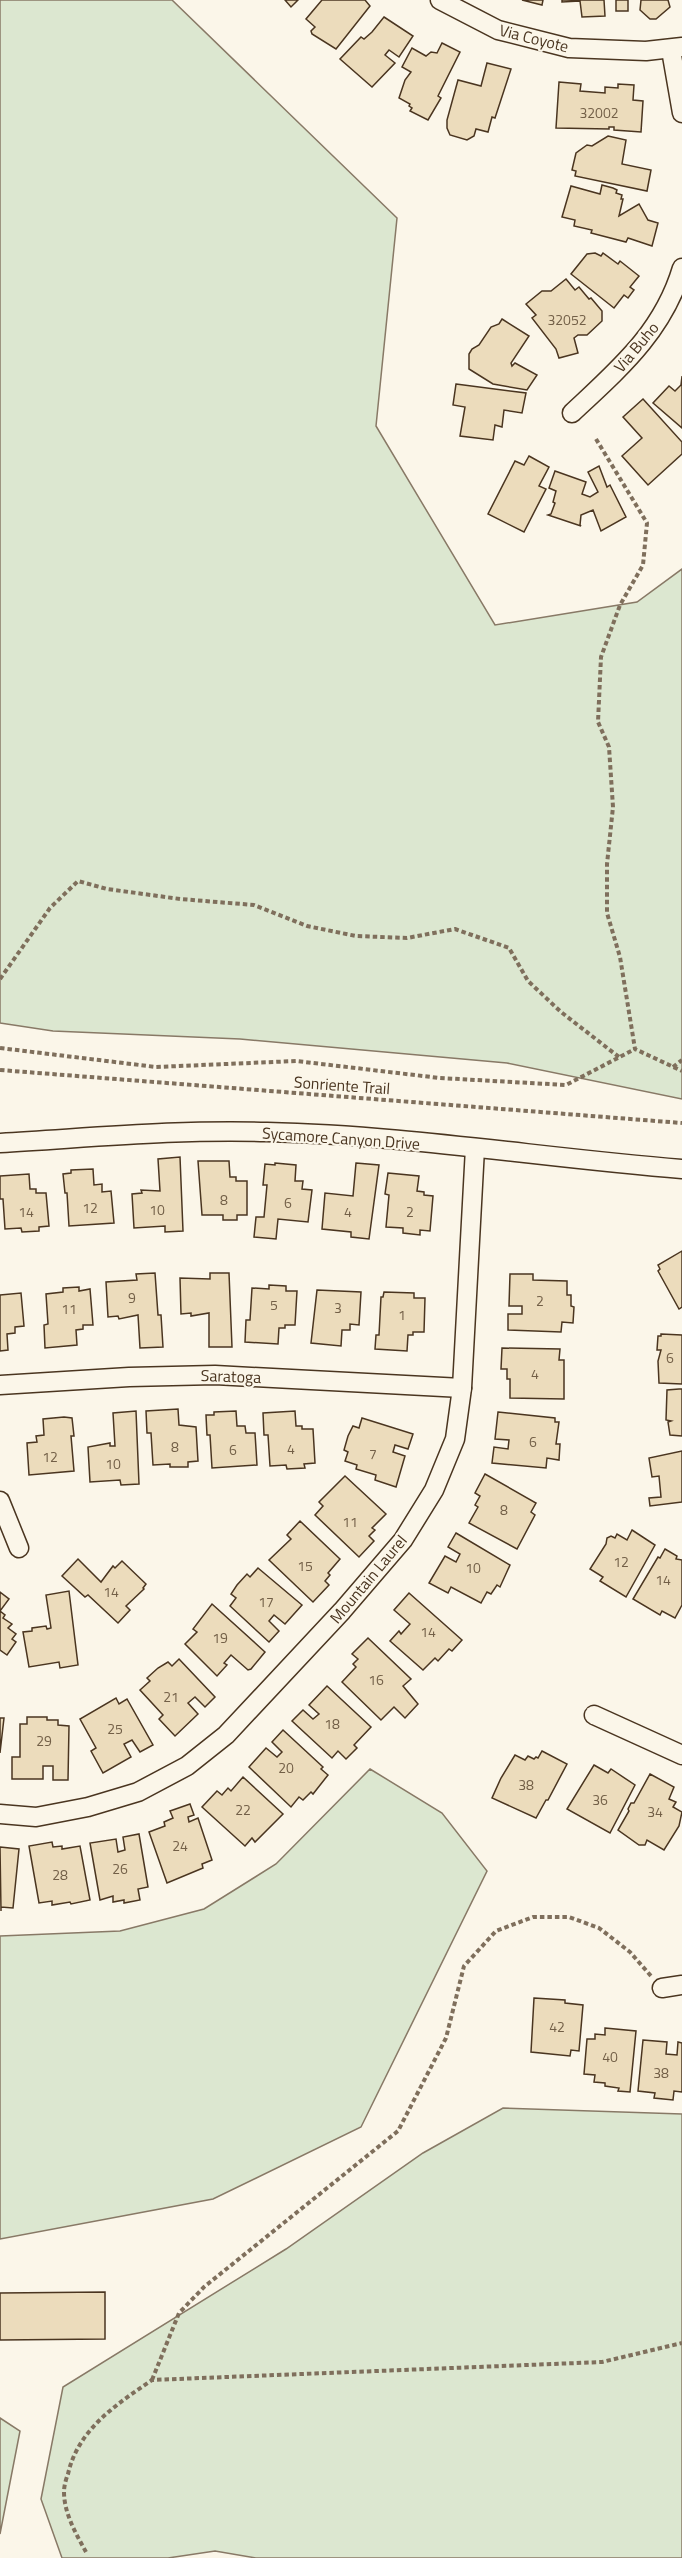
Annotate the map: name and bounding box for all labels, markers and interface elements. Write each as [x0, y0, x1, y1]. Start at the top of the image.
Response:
street label: Via Coyote [497, 18, 571, 58]
house number: 32002 [579, 102, 619, 123]
house number: 32052 [547, 309, 587, 330]
street label: Via Buho [608, 316, 664, 378]
street label: Sonriente Trail [293, 1070, 391, 1100]
street label: Sycamore Canyon Drive [261, 1121, 421, 1155]
house number: 8 [220, 1189, 228, 1210]
house number: 6 [284, 1192, 292, 1213]
house number: 12 [82, 1197, 98, 1218]
house number: 10 [149, 1199, 165, 1220]
house number: 14 [18, 1201, 34, 1222]
house number: 4 [344, 1201, 352, 1222]
house number: 2 [406, 1201, 414, 1222]
house number: 9 [128, 1287, 136, 1308]
house number: 2 [536, 1290, 544, 1311]
house number: 5 [270, 1294, 278, 1315]
house number: 3 [334, 1297, 342, 1318]
house number: 11 [61, 1298, 77, 1319]
house number: 1 [398, 1304, 406, 1325]
house number: 6 [666, 1347, 674, 1368]
street label: Saratoga [200, 1363, 262, 1389]
house number: 4 [531, 1363, 539, 1384]
house number: 6 [529, 1431, 537, 1452]
house number: 8 [171, 1436, 179, 1457]
house number: 4 [287, 1438, 295, 1459]
house number: 6 [229, 1439, 237, 1460]
house number: 7 [369, 1443, 377, 1464]
house number: 12 [42, 1446, 58, 1467]
house number: 10 [105, 1453, 121, 1474]
house number: 8 [500, 1499, 508, 1520]
house number: 11 [342, 1511, 358, 1532]
street label: Mountain Laurel [324, 1529, 412, 1629]
house number: 12 [613, 1551, 629, 1572]
house number: 15 [297, 1555, 313, 1576]
house number: 10 [465, 1557, 481, 1578]
house number: 14 [655, 1569, 671, 1590]
house number: 14 [103, 1581, 119, 1602]
house number: 17 [258, 1591, 274, 1612]
house number: 14 [420, 1621, 436, 1642]
house number: 19 [212, 1627, 228, 1648]
house number: 16 [368, 1669, 384, 1690]
house number: 21 [163, 1686, 179, 1707]
house number: 18 [324, 1713, 340, 1734]
house number: 25 [107, 1718, 123, 1739]
house number: 29 [36, 1730, 52, 1751]
house number: 20 [278, 1757, 294, 1778]
house number: 38 [518, 1774, 534, 1795]
house number: 36 [592, 1789, 608, 1810]
house number: 22 [235, 1799, 251, 1820]
house number: 34 [647, 1801, 663, 1822]
house number: 24 [172, 1835, 188, 1856]
house number: 26 [112, 1858, 128, 1879]
house number: 28 [52, 1864, 68, 1885]
house number: 42 [549, 2016, 565, 2037]
house number: 40 [602, 2046, 618, 2067]
house number: 38 [653, 2062, 669, 2083]

